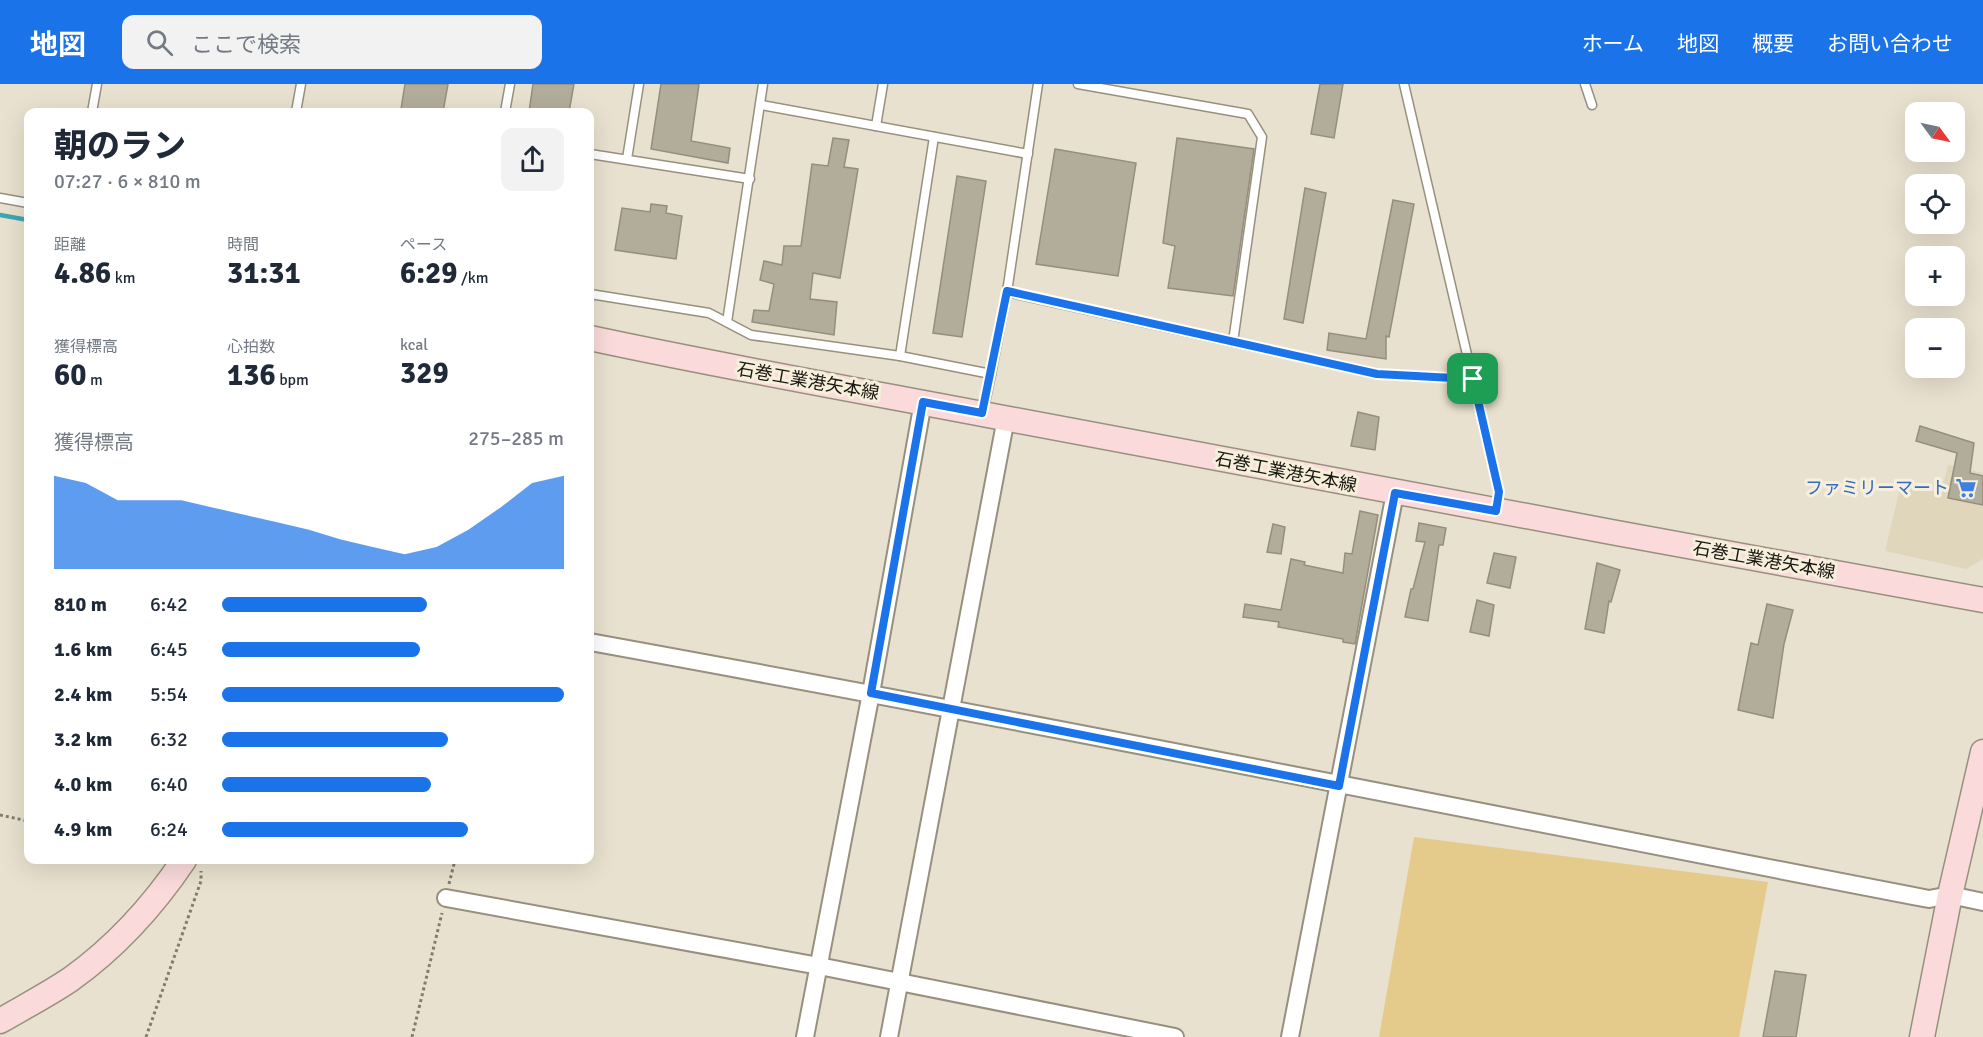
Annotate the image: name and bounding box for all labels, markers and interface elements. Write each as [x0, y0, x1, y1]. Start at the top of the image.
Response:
search box [122, 15, 542, 69]
icon: search [143, 26, 176, 59]
text: 地図 [30, 28, 86, 62]
text: ここで検索 [191, 31, 301, 58]
text: ホーム [1582, 31, 1644, 57]
text: 地図 [1677, 31, 1719, 57]
text: 概要 [1752, 31, 1794, 57]
text: お問い合わせ [1827, 31, 1953, 57]
north arrow [1905, 102, 1965, 162]
map controls [1905, 102, 1965, 378]
text: 朝のラン [54, 126, 186, 167]
button: share [501, 128, 564, 191]
text: 07:27 · 6 × 810 m [54, 169, 201, 194]
button: locate [1905, 174, 1965, 234]
text: 距離 [54, 235, 86, 255]
text: 時間 [227, 235, 259, 255]
text: ペース [400, 235, 447, 255]
button: + [1905, 246, 1965, 306]
text: 4.86 [54, 255, 111, 292]
text: 31:31 [227, 255, 301, 292]
text: 6:29 [400, 255, 457, 292]
text: km [111, 268, 136, 288]
text: /km [457, 268, 489, 288]
button: − [1905, 318, 1965, 378]
text: kcal [400, 335, 428, 355]
text: 獲得標高 [54, 337, 118, 357]
text: 心拍数 [227, 337, 275, 357]
pin [1447, 353, 1498, 404]
text: 329 [400, 355, 449, 392]
text: 60 [54, 357, 86, 394]
text: 136 [227, 357, 276, 394]
street label: 石巻工業港矢本線 [735, 358, 881, 404]
icon: arrive [1456, 362, 1489, 395]
text: m [86, 370, 103, 390]
text: bpm [276, 370, 309, 390]
text: 275–285 m [468, 426, 564, 451]
text: 獲得標高 [54, 430, 134, 455]
street label: 石巻工業港矢本線 [1213, 447, 1359, 497]
supermarket icon: ファミリーマート [1954, 476, 1978, 500]
place label: ファミリーマート [1805, 477, 1949, 499]
street label: 石巻工業港矢本線 [1691, 537, 1837, 583]
text: 810 m [54, 592, 107, 617]
text: 6:42 [150, 592, 188, 617]
text: 1.6 km [54, 637, 112, 662]
text: 6:45 [150, 637, 188, 662]
text: 2.4 km [54, 682, 112, 707]
text: 5:54 [150, 682, 188, 707]
text: 3.2 km [54, 727, 112, 752]
text: 6:32 [150, 727, 188, 752]
text: 4.0 km [54, 772, 112, 797]
text: 6:40 [150, 772, 188, 797]
text: 4.9 km [54, 817, 112, 842]
text: 6:24 [150, 817, 188, 842]

